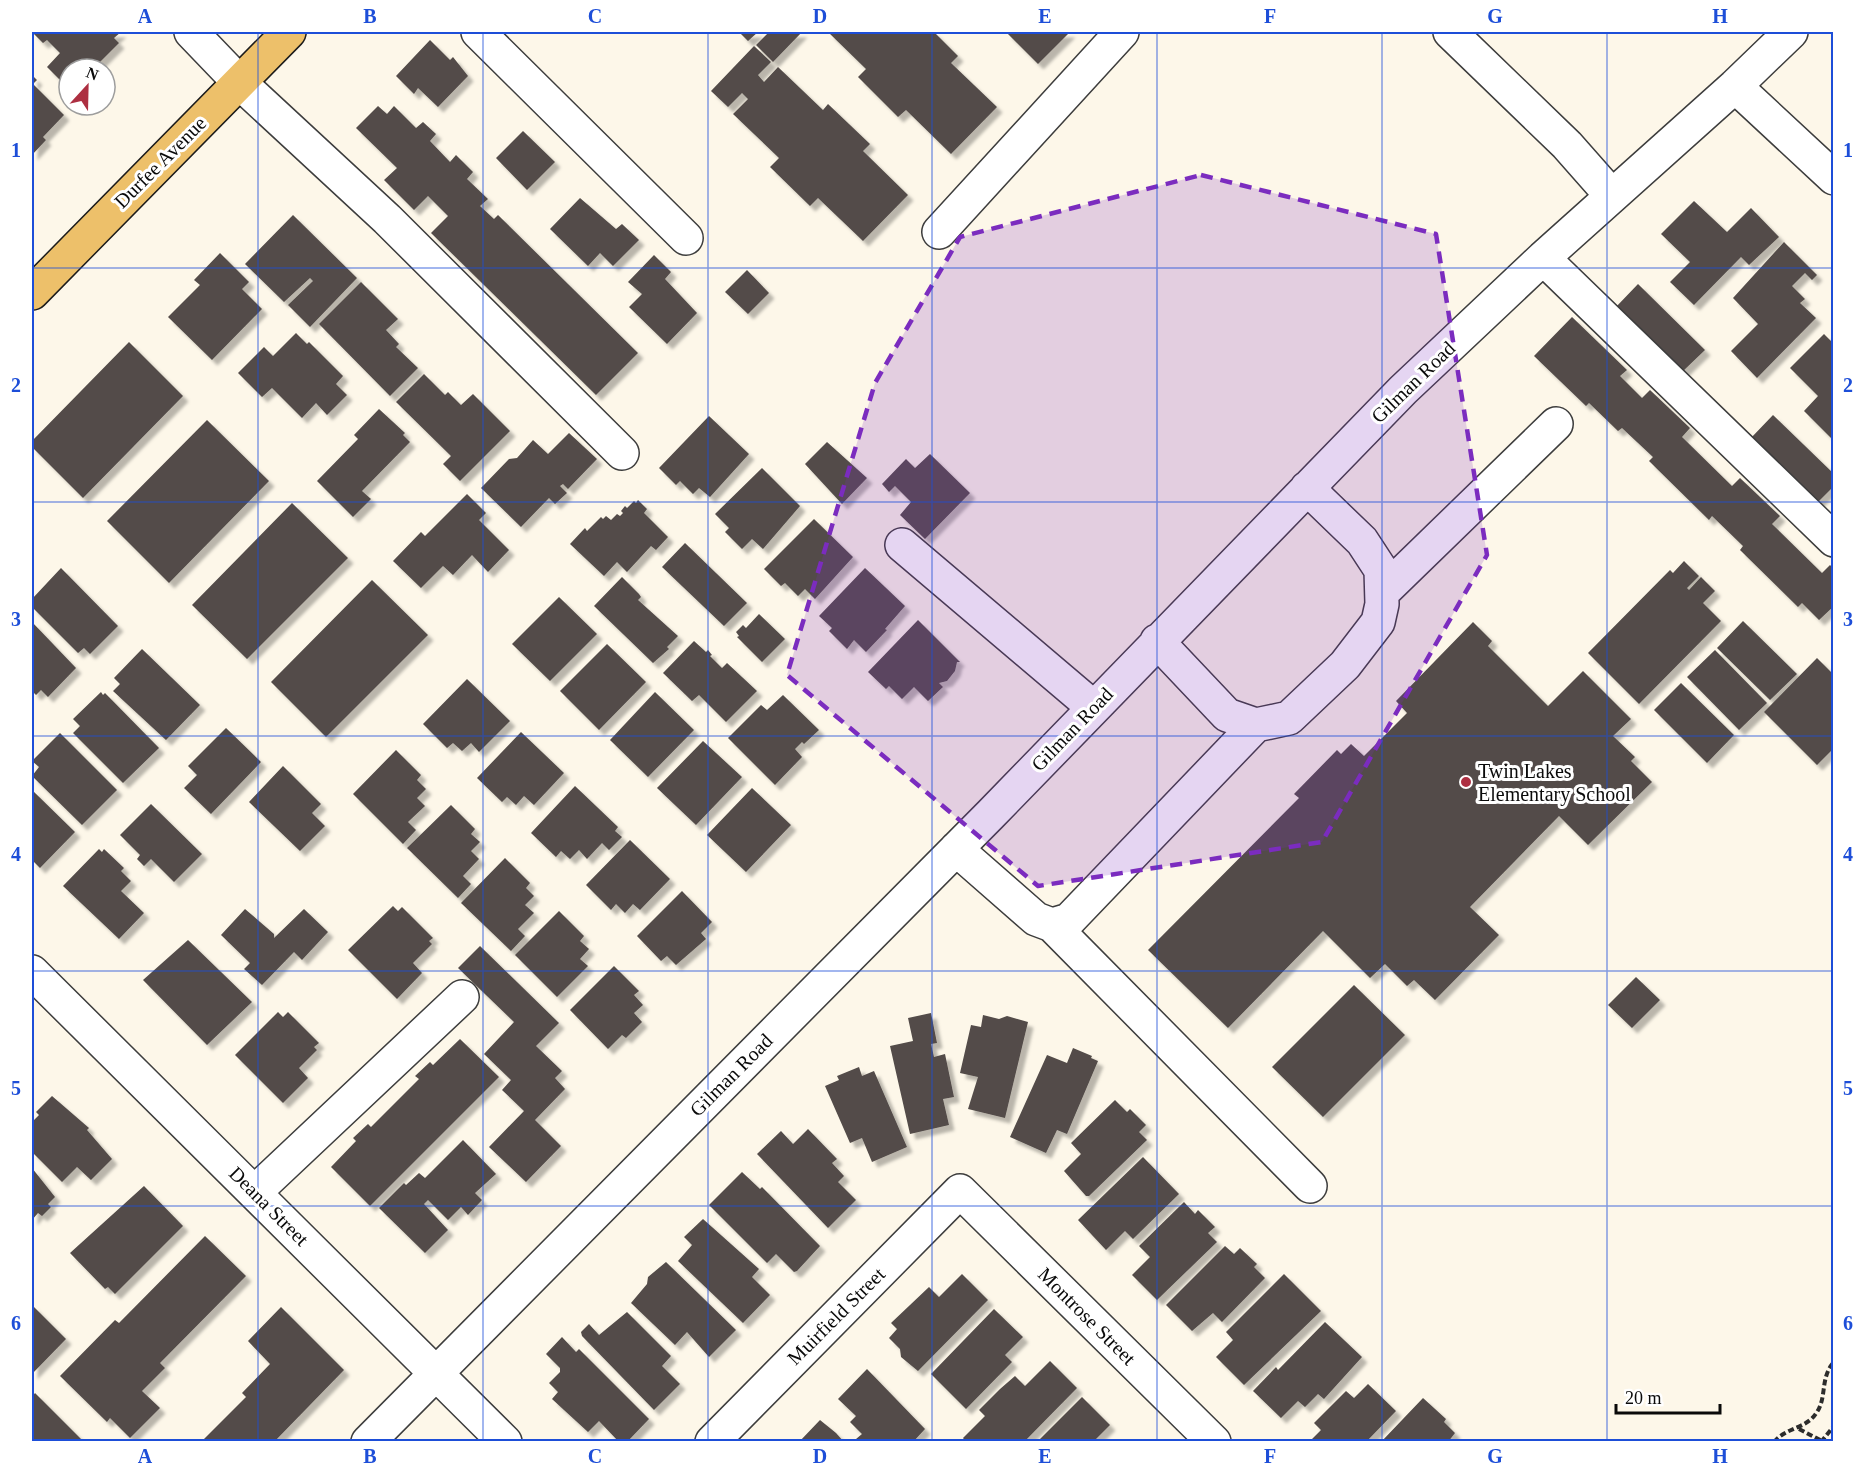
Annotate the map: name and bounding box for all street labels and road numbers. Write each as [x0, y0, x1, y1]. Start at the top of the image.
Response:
street label: Durfee Avenue [110, 112, 210, 212]
street label: Gilman Road [1367, 337, 1459, 427]
street label: Gilman Road [1027, 683, 1117, 775]
street label: Gilman Road [685, 1029, 777, 1121]
street label: Deana Street [225, 1162, 313, 1250]
street label: Muirfield Street [783, 1263, 889, 1369]
street label: Montrose Street [1034, 1263, 1140, 1369]

